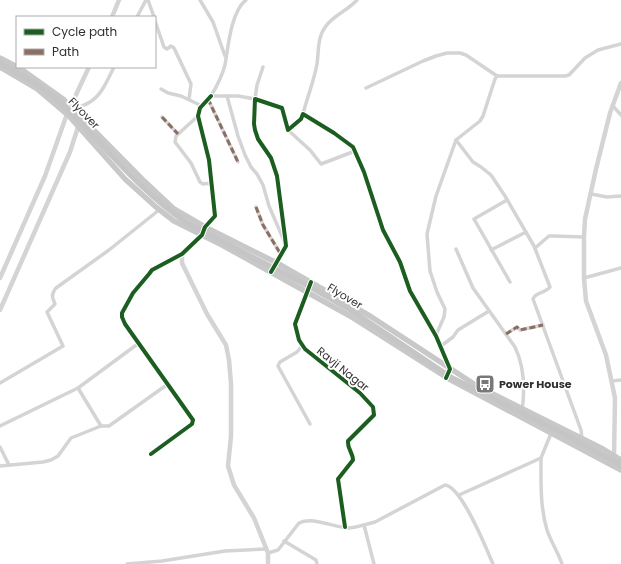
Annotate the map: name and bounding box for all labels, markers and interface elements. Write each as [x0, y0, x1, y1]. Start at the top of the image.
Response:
legend [16, 16, 156, 68]
text: Cycle path [52, 23, 117, 40]
text: Path [52, 43, 79, 60]
street label: Flyover [65, 94, 103, 132]
street label: Flyover [324, 279, 366, 313]
street label: Ravji Nagar [314, 343, 372, 395]
bus stop icon: Power House [474, 373, 496, 395]
place label: Power House [499, 376, 572, 392]

